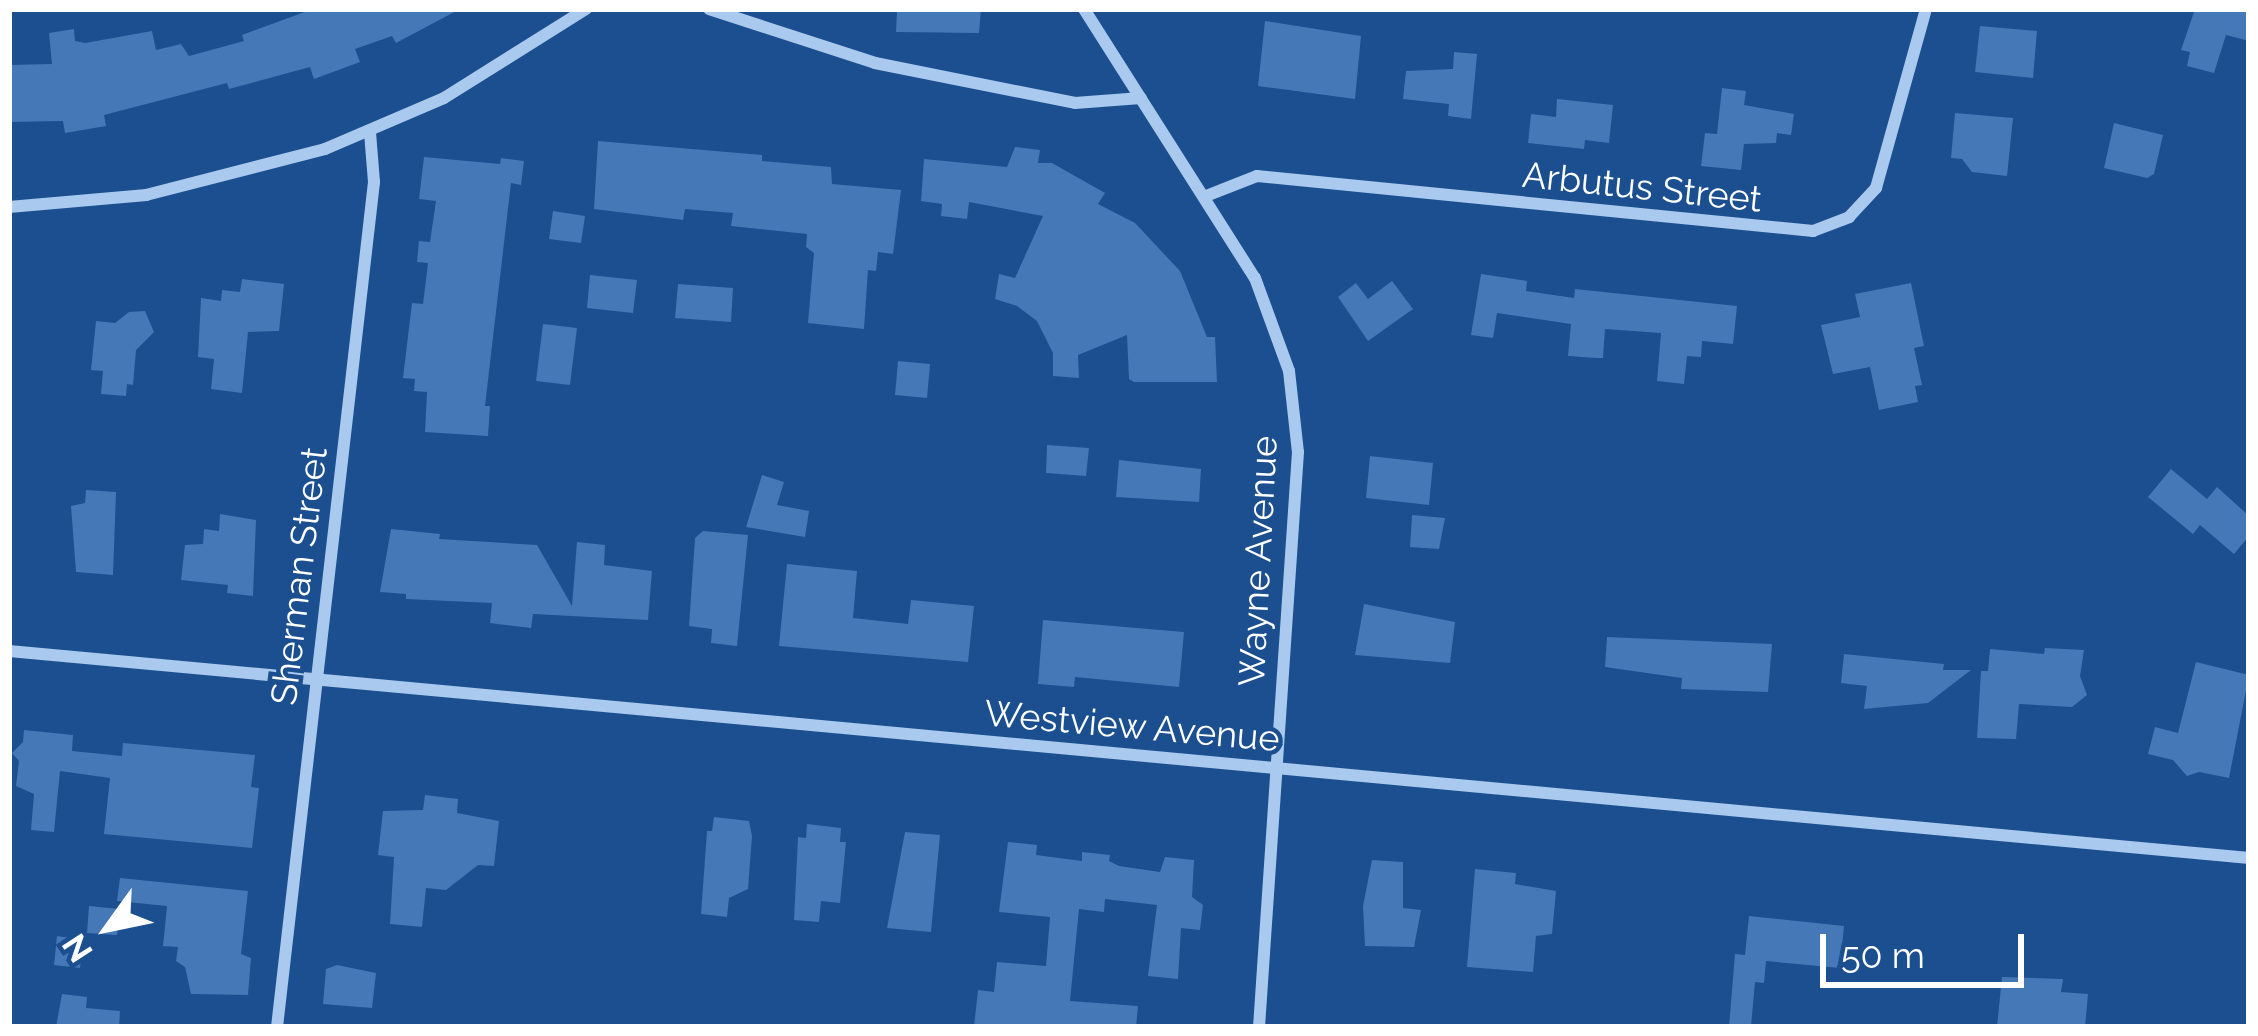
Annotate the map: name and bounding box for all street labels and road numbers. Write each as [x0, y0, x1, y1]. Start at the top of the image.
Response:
street label: Arbutus Street [1520, 153, 1764, 221]
street label: Wayne Avenue [1230, 434, 1286, 688]
street label: Sherman Street [262, 445, 336, 707]
street label: Westview Avenue [982, 691, 1282, 761]

